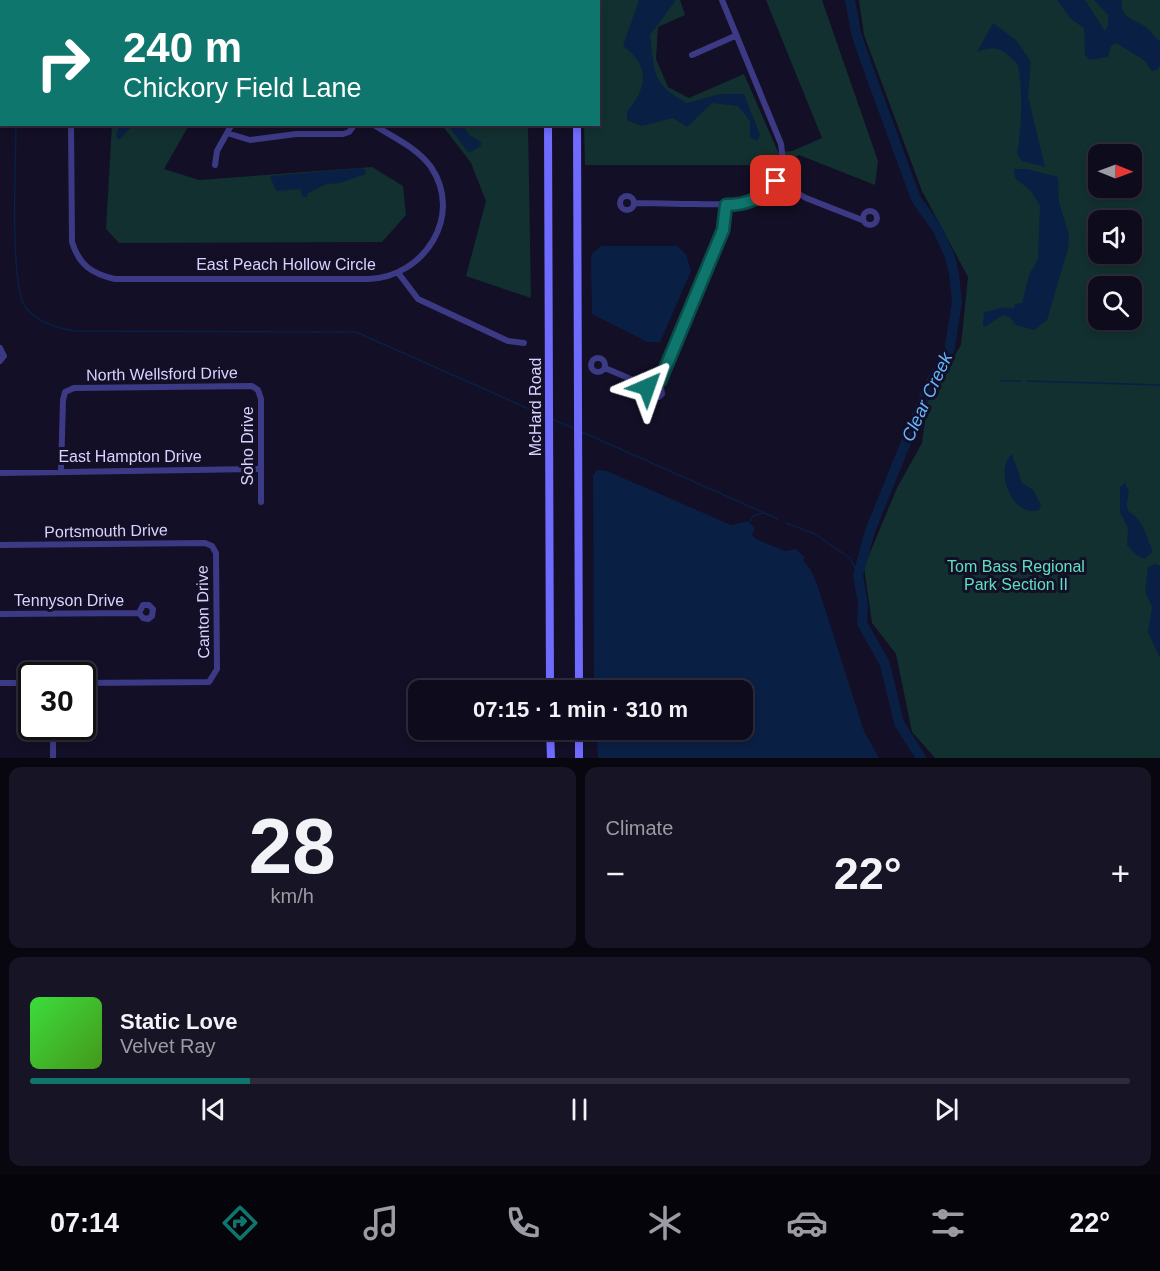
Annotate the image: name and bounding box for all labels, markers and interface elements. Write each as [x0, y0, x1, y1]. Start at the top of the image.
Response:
icon: right [24, 24, 102, 102]
text: 240 m [123, 24, 242, 71]
text: Chickory Field Lane [123, 73, 362, 103]
north arrow [1088, 144, 1142, 198]
map controls [1088, 144, 1142, 330]
pin [750, 155, 801, 206]
icon: arrive [759, 164, 792, 197]
button: sound [1088, 210, 1142, 264]
street label: East Peach Hollow Circle [196, 256, 376, 273]
button: search [1088, 276, 1142, 330]
water label: Clear Creek [898, 348, 957, 445]
position arrow [615, 355, 679, 419]
street label: McHard Road [527, 358, 544, 456]
street label: North Wellsford Drive [86, 364, 238, 384]
street label: Soho Drive [239, 406, 256, 486]
street label: East Hampton Drive [58, 448, 202, 465]
street label: Portsmouth Drive [44, 521, 168, 541]
park label: Tom Bass Regional Park Section II [947, 558, 1085, 593]
street label: Canton Drive [194, 565, 212, 659]
street label: Tennyson Drive [14, 592, 124, 609]
speed limit sign: 30 [18, 662, 96, 740]
text: 07:15 · 1 min · 310 m [473, 697, 688, 722]
text: 28 [249, 802, 336, 890]
text: Climate [606, 817, 673, 839]
text: 22° [834, 848, 902, 899]
text: − [606, 855, 625, 892]
text: + [1111, 855, 1130, 892]
text: km/h [271, 885, 314, 907]
text: Static Love [120, 1009, 237, 1034]
text: Velvet Ray [120, 1035, 216, 1057]
icon: previous [197, 1093, 230, 1126]
icon: pause [563, 1093, 596, 1126]
icon: next [930, 1093, 963, 1126]
icon: directions [219, 1202, 261, 1244]
icon: music [360, 1202, 402, 1244]
icon: phone [502, 1202, 544, 1244]
icon: climate [644, 1202, 686, 1244]
icon: car [786, 1202, 828, 1244]
icon: filters [927, 1202, 969, 1244]
text: 07:14 [50, 1208, 119, 1238]
text: 22° [1069, 1208, 1110, 1238]

